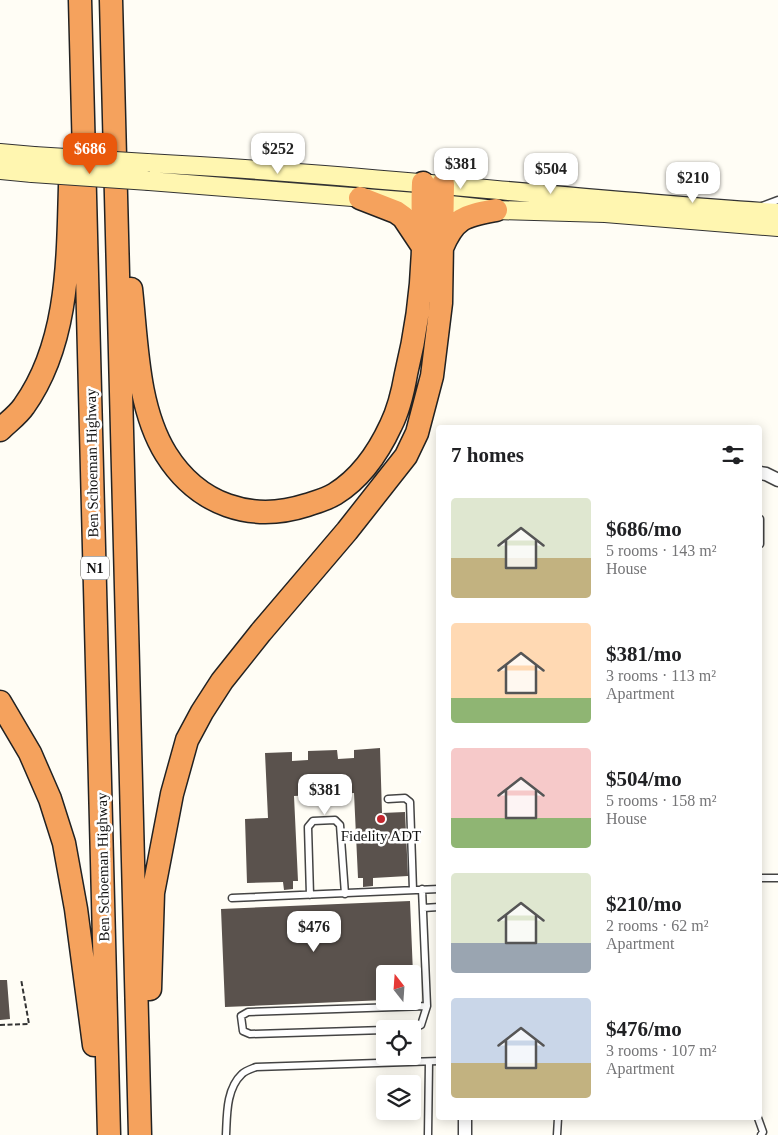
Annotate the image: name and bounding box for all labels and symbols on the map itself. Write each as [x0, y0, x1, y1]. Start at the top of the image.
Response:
pin: $686 [60, 132, 120, 175]
pin: $252 [248, 132, 308, 175]
pin: $381 [431, 148, 491, 190]
pin: $504 [521, 152, 581, 195]
pin: $210 [663, 162, 723, 204]
street label: Ben Schoeman Highway [83, 388, 101, 538]
road number: N1 [81, 556, 109, 580]
pin: $381 [295, 774, 355, 816]
street label: Ben Schoeman Highway [94, 792, 112, 942]
marker: Fidelity ADT [375, 813, 387, 825]
place label: Fidelity ADT [341, 828, 421, 844]
pin: $476 [284, 910, 344, 953]
north arrow [376, 965, 421, 1010]

